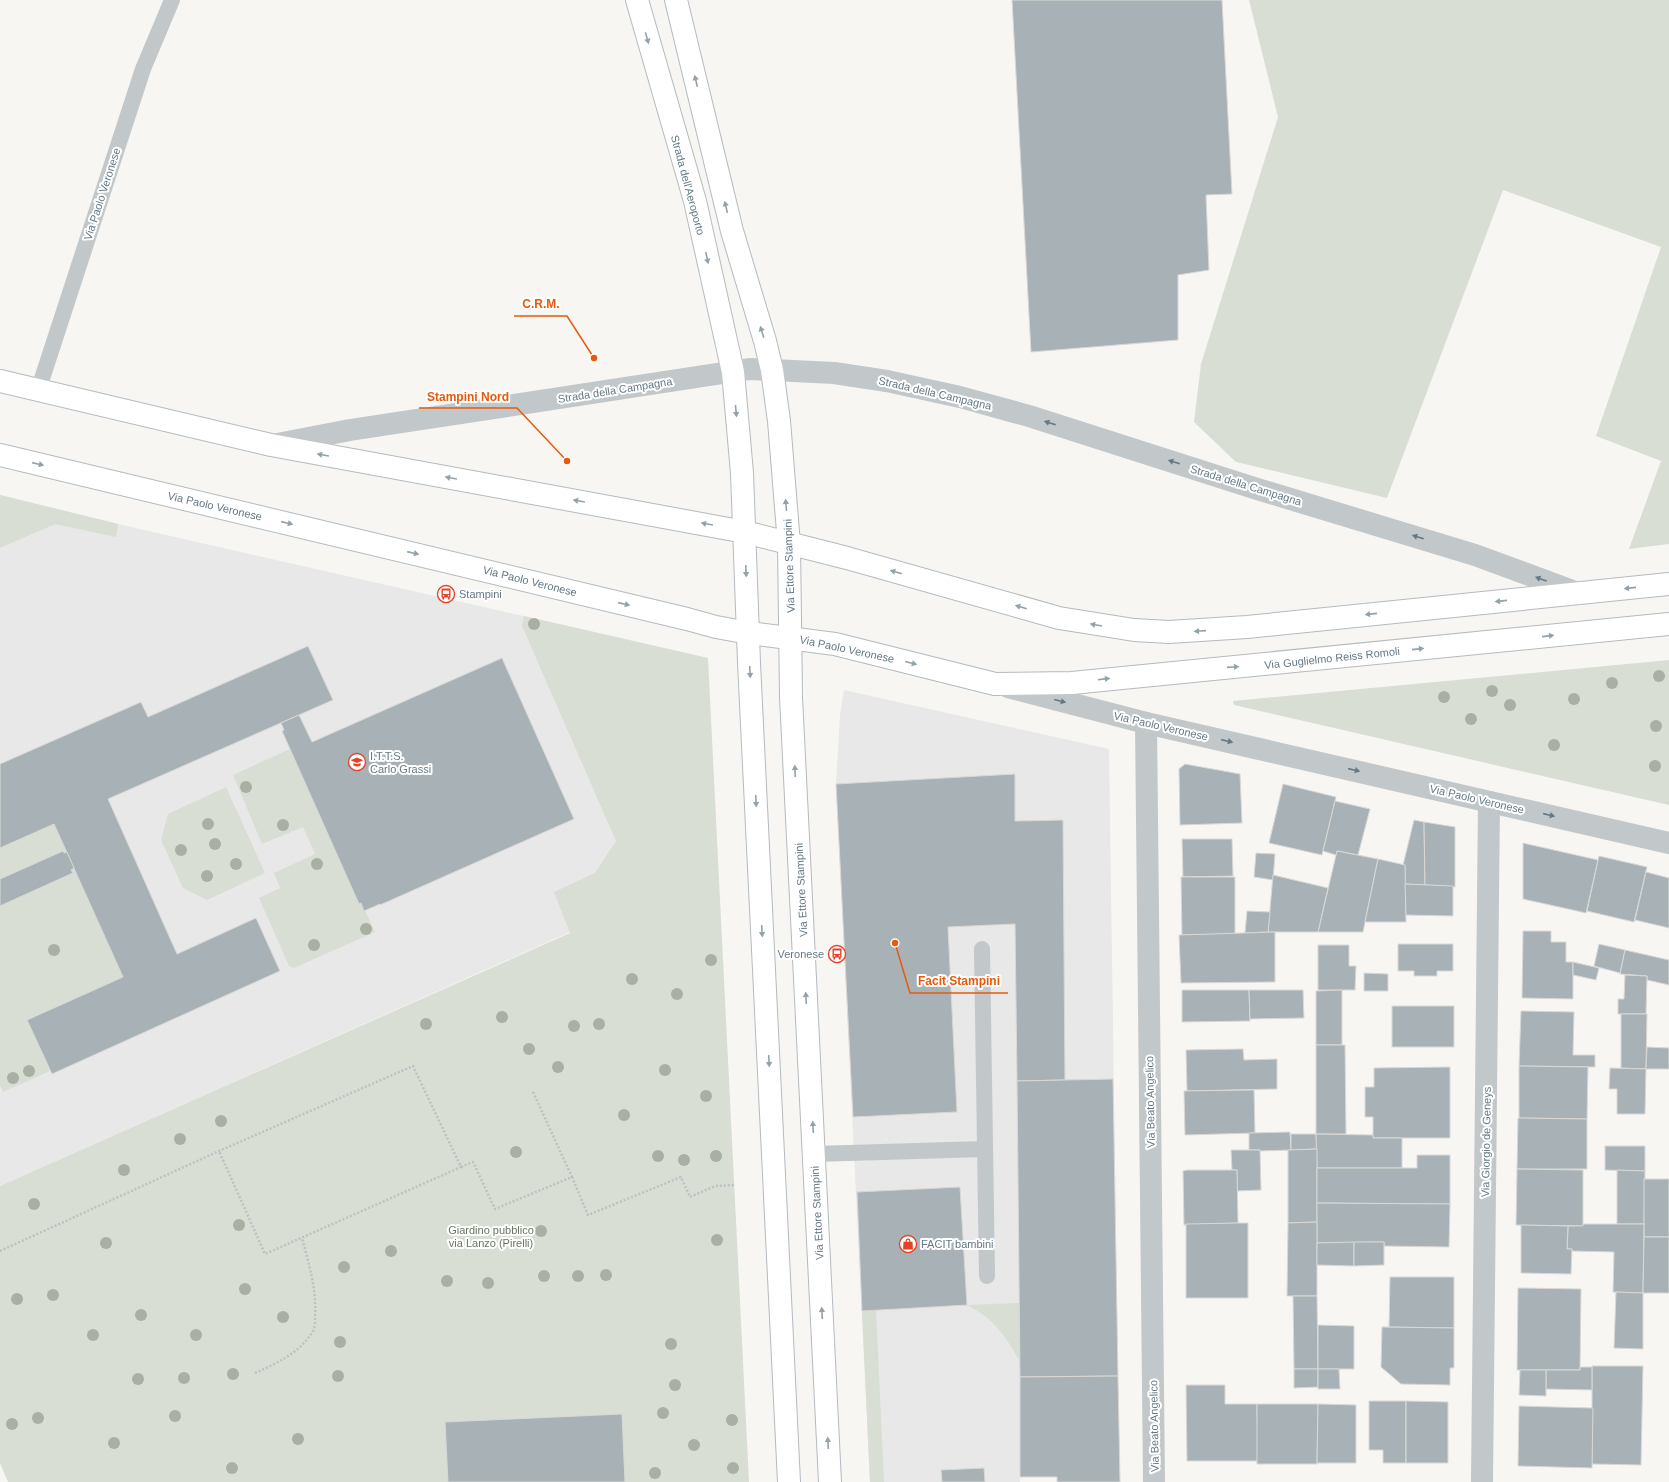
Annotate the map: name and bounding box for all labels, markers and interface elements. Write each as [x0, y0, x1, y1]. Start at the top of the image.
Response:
one-way arrow [644, 32, 650, 44]
one-way arrow [692, 75, 698, 87]
street label: Strada dell'Aeroporto [669, 134, 707, 236]
street label: Via Paolo Veronese [81, 146, 123, 242]
one-way arrow [722, 201, 728, 214]
one-way arrow [704, 251, 710, 264]
callout: C.R.M. [514, 292, 567, 316]
text: C.R.M. [522, 297, 560, 311]
one-way arrow [759, 326, 765, 338]
street label: Strada della Campagna [877, 374, 994, 412]
street label: Strada della Campagna [557, 375, 674, 405]
callout: Stampini Nord [419, 384, 517, 408]
text: Stampini Nord [427, 390, 509, 404]
one-way arrow [733, 404, 739, 417]
one-way arrow [1043, 420, 1055, 426]
one-way arrow [317, 451, 329, 457]
one-way arrow [1167, 459, 1179, 465]
one-way arrow [32, 461, 44, 467]
street label: Strada della Campagna [1189, 462, 1304, 508]
one-way arrow [445, 475, 457, 481]
street label: Via Paolo Veronese [167, 489, 263, 523]
one-way arrow [573, 498, 585, 504]
one-way arrow [782, 499, 789, 511]
street label: Via Ettore Stampini [781, 519, 797, 613]
one-way arrow [281, 520, 293, 526]
one-way arrow [701, 521, 713, 527]
one-way arrow [1412, 534, 1424, 540]
one-way arrow [407, 551, 420, 557]
street label: Via Paolo Veronese [482, 564, 578, 598]
one-way arrow [743, 565, 750, 577]
one-way arrow [890, 569, 902, 575]
one-way arrow [1535, 576, 1547, 582]
bus stop icon: Stampini [436, 584, 456, 604]
one-way arrow [1624, 584, 1636, 591]
place label: Stampini [459, 588, 502, 600]
one-way arrow [1495, 597, 1507, 604]
one-way arrow [618, 601, 630, 607]
one-way arrow [1015, 604, 1027, 610]
one-way arrow [1365, 610, 1378, 617]
one-way arrow [1090, 621, 1102, 627]
one-way arrow [1194, 627, 1206, 634]
street label: Via Paolo Veronese [799, 633, 895, 665]
one-way arrow [1542, 633, 1554, 640]
street label: Via Guglielmo Reiss Romoli [1264, 645, 1400, 671]
one-way arrow [1412, 646, 1424, 652]
one-way arrow [906, 660, 918, 666]
one-way arrow [1227, 664, 1239, 671]
one-way arrow [747, 666, 753, 679]
one-way arrow [1098, 676, 1110, 682]
one-way arrow [1054, 698, 1066, 704]
street label: Via Paolo Veronese [1113, 709, 1209, 743]
one-way arrow [1221, 739, 1233, 745]
place label: I.T.T.S. Carlo Grassi [370, 750, 431, 775]
school or university icon: I.T.T.S. Carlo Grassi [347, 752, 367, 772]
one-way arrow [791, 765, 798, 777]
one-way arrow [1348, 768, 1360, 774]
street label: Via Paolo Veronese [1429, 782, 1525, 816]
one-way arrow [753, 795, 760, 807]
one-way arrow [1542, 813, 1555, 819]
street label: Via Ettore Stampini [793, 843, 809, 937]
one-way arrow [759, 925, 766, 937]
bus stop icon: Veronese [827, 944, 847, 964]
place label: Veronese [778, 948, 824, 960]
callout: Facit Stampini [910, 969, 1008, 993]
text: Facit Stampini [918, 974, 1000, 988]
one-way arrow [803, 991, 809, 1004]
one-way arrow [765, 1055, 772, 1067]
street label: Via Beato Angelico [1143, 1056, 1157, 1148]
street label: Via Giorgio de Geneys [1479, 1086, 1493, 1197]
one-way arrow [809, 1121, 816, 1133]
street label: Via Ettore Stampini [809, 1166, 825, 1260]
park label: Giardino pubblico via Lanzo (Pirelli) [448, 1224, 534, 1249]
shop icon: FACIT bambini [898, 1234, 918, 1254]
place label: FACIT bambini [921, 1238, 994, 1250]
one-way arrow [818, 1307, 825, 1319]
street label: Via Beato Angelico [1147, 1380, 1161, 1472]
one-way arrow [825, 1436, 831, 1449]

